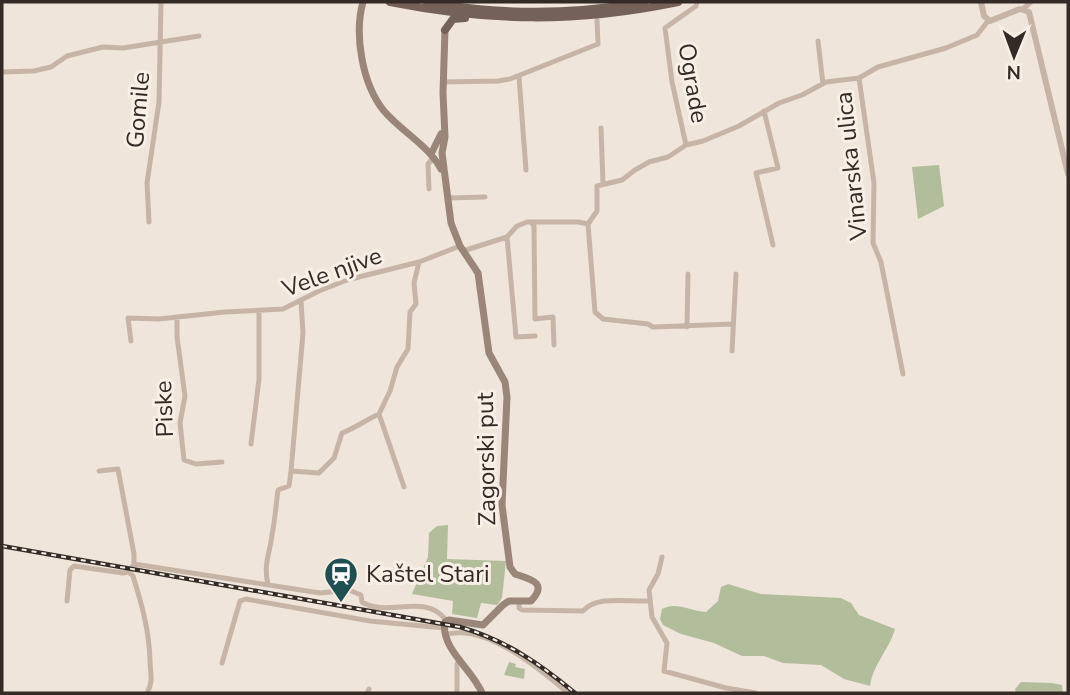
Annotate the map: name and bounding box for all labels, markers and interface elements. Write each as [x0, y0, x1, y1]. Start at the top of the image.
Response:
north arrow [979, 21, 1049, 91]
street label: Ograde [670, 41, 716, 125]
text: N [1006, 59, 1021, 85]
street label: Gomile [119, 70, 157, 150]
street label: Vinarska ulica [827, 90, 875, 243]
street label: Vele njive [277, 239, 386, 305]
street label: Piske [147, 380, 181, 438]
street label: Zagorski put [469, 391, 503, 526]
station icon: Kaštel Stari [322, 555, 360, 604]
place label: Kaštel Stari [366, 558, 489, 590]

